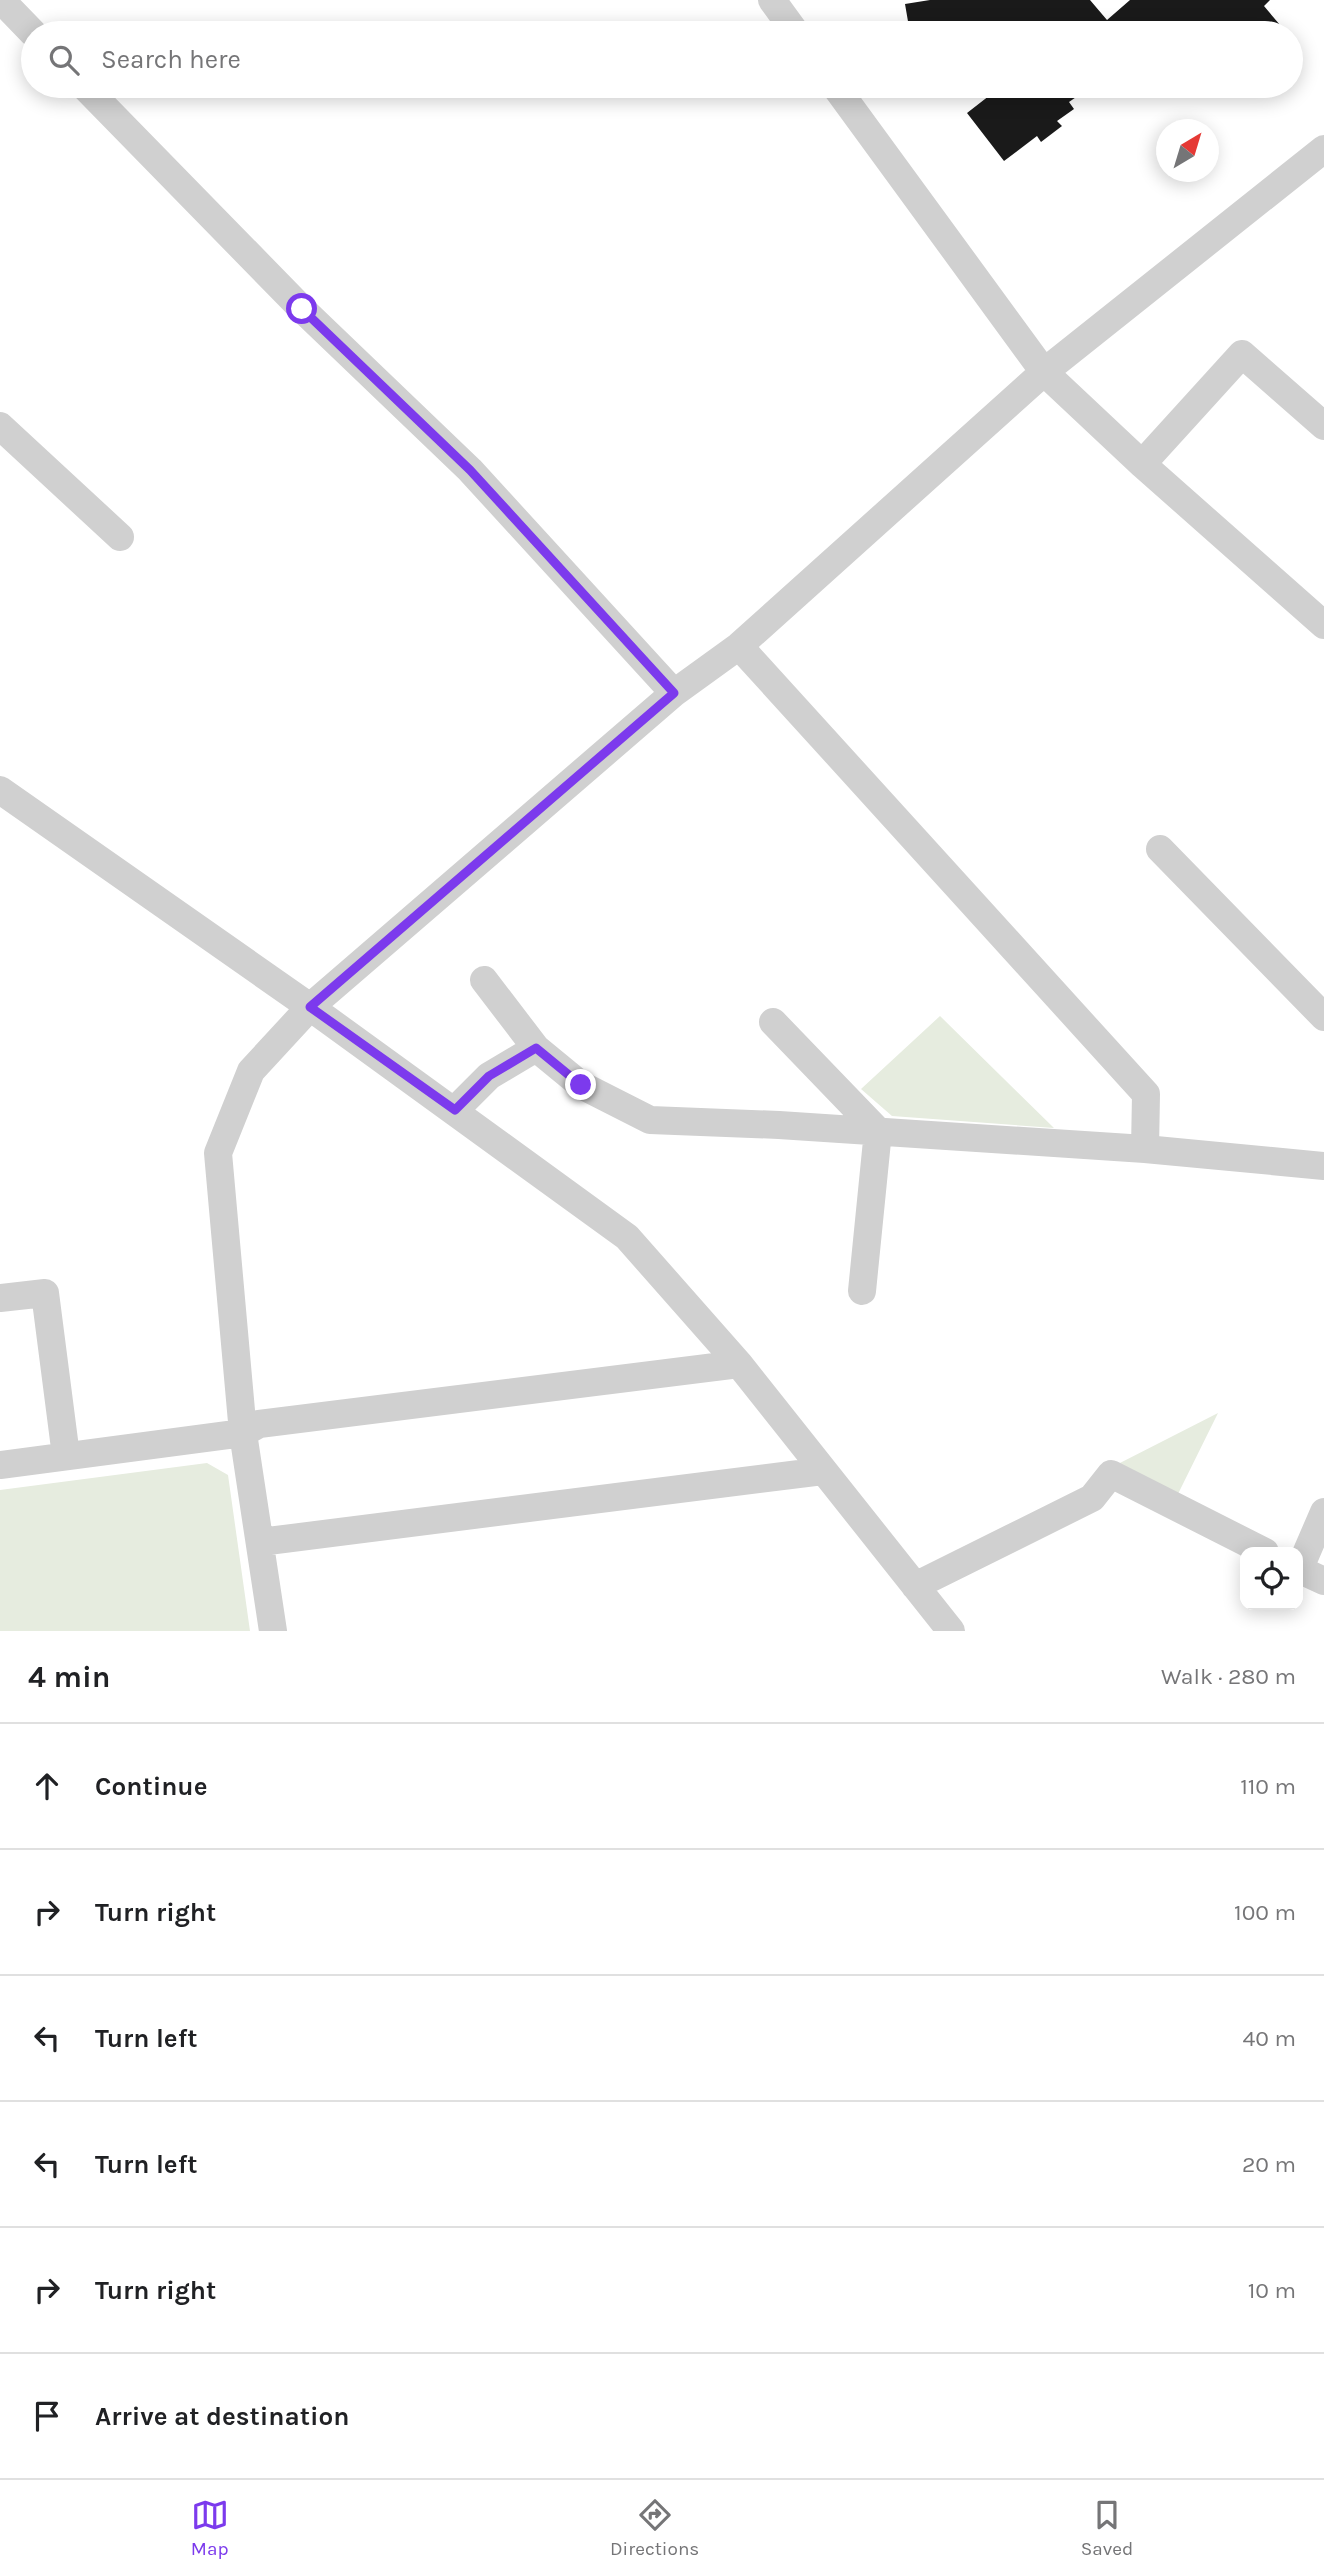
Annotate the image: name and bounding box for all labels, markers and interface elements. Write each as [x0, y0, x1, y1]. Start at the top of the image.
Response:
search box [21, 21, 1303, 98]
icon: search [45, 41, 83, 79]
text: Search here [101, 44, 241, 75]
north arrow [1156, 119, 1219, 182]
route start [286, 293, 317, 324]
route end [565, 1069, 596, 1100]
map controls [1240, 1547, 1303, 1610]
button: locate [1240, 1547, 1303, 1610]
text: 4 min [28, 1659, 110, 1695]
text: Walk · 280 m [1161, 1663, 1296, 1690]
icon: ahead [28, 1767, 66, 1805]
text: Continue [95, 1771, 207, 1802]
text: 110 m [1240, 1773, 1296, 1800]
icon: right [28, 1893, 66, 1931]
text: Turn right [95, 1897, 216, 1928]
text: 100 m [1234, 1899, 1296, 1926]
icon: left [28, 2019, 66, 2057]
text: Turn left [95, 2023, 197, 2054]
text: 40 m [1243, 2025, 1296, 2052]
icon: left [28, 2145, 66, 2183]
text: Turn left [95, 2149, 197, 2180]
text: 20 m [1242, 2151, 1296, 2178]
icon: right [28, 2271, 66, 2309]
text: Turn right [95, 2275, 216, 2306]
text: 10 m [1248, 2277, 1296, 2304]
icon: arrive [28, 2397, 66, 2435]
text: Arrive at destination [95, 2401, 349, 2432]
tab: Map [191, 2496, 229, 2560]
tab: Directions [610, 2496, 699, 2560]
tab: Saved [1081, 2496, 1133, 2560]

